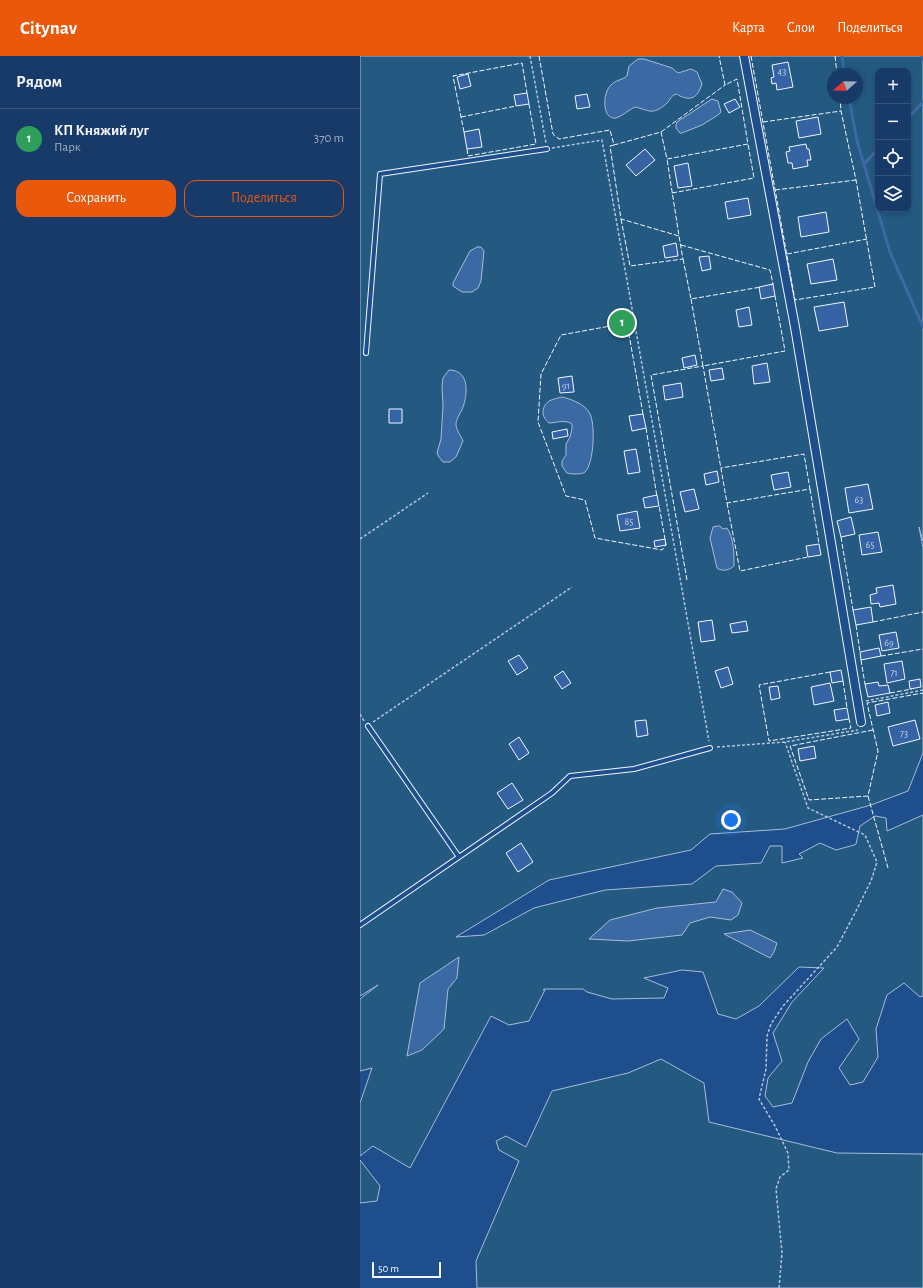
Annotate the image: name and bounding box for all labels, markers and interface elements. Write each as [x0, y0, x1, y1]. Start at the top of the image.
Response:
text: Citynav [20, 19, 77, 38]
text: Карта [732, 21, 765, 35]
text: Слои [787, 21, 815, 35]
text: Поделиться [837, 21, 903, 35]
house number: 43 [778, 67, 786, 77]
north arrow [827, 68, 863, 104]
map controls [875, 68, 911, 212]
button: + [875, 68, 911, 104]
text: Рядом [16, 73, 62, 90]
button: − [875, 104, 911, 140]
text: КП Княжий луг [54, 123, 149, 138]
text: 1 [27, 132, 31, 145]
text: 370 m [314, 132, 344, 145]
button: locate [875, 140, 911, 176]
text: Парк [54, 141, 81, 154]
button: layers [875, 176, 911, 212]
button: Сохранить [16, 180, 176, 217]
button: Поделиться [184, 180, 344, 217]
pin: 1 [609, 308, 635, 338]
house number: 91 [562, 381, 570, 391]
house number: 63 [855, 495, 863, 505]
house number: 85 [625, 517, 633, 527]
house number: 65 [866, 540, 874, 550]
house number: 69 [884, 638, 894, 648]
house number: 71 [890, 668, 898, 678]
house number: 73 [900, 729, 908, 739]
your location [721, 810, 741, 830]
scale bar [372, 1260, 441, 1279]
text: 50 m [378, 1263, 399, 1274]

